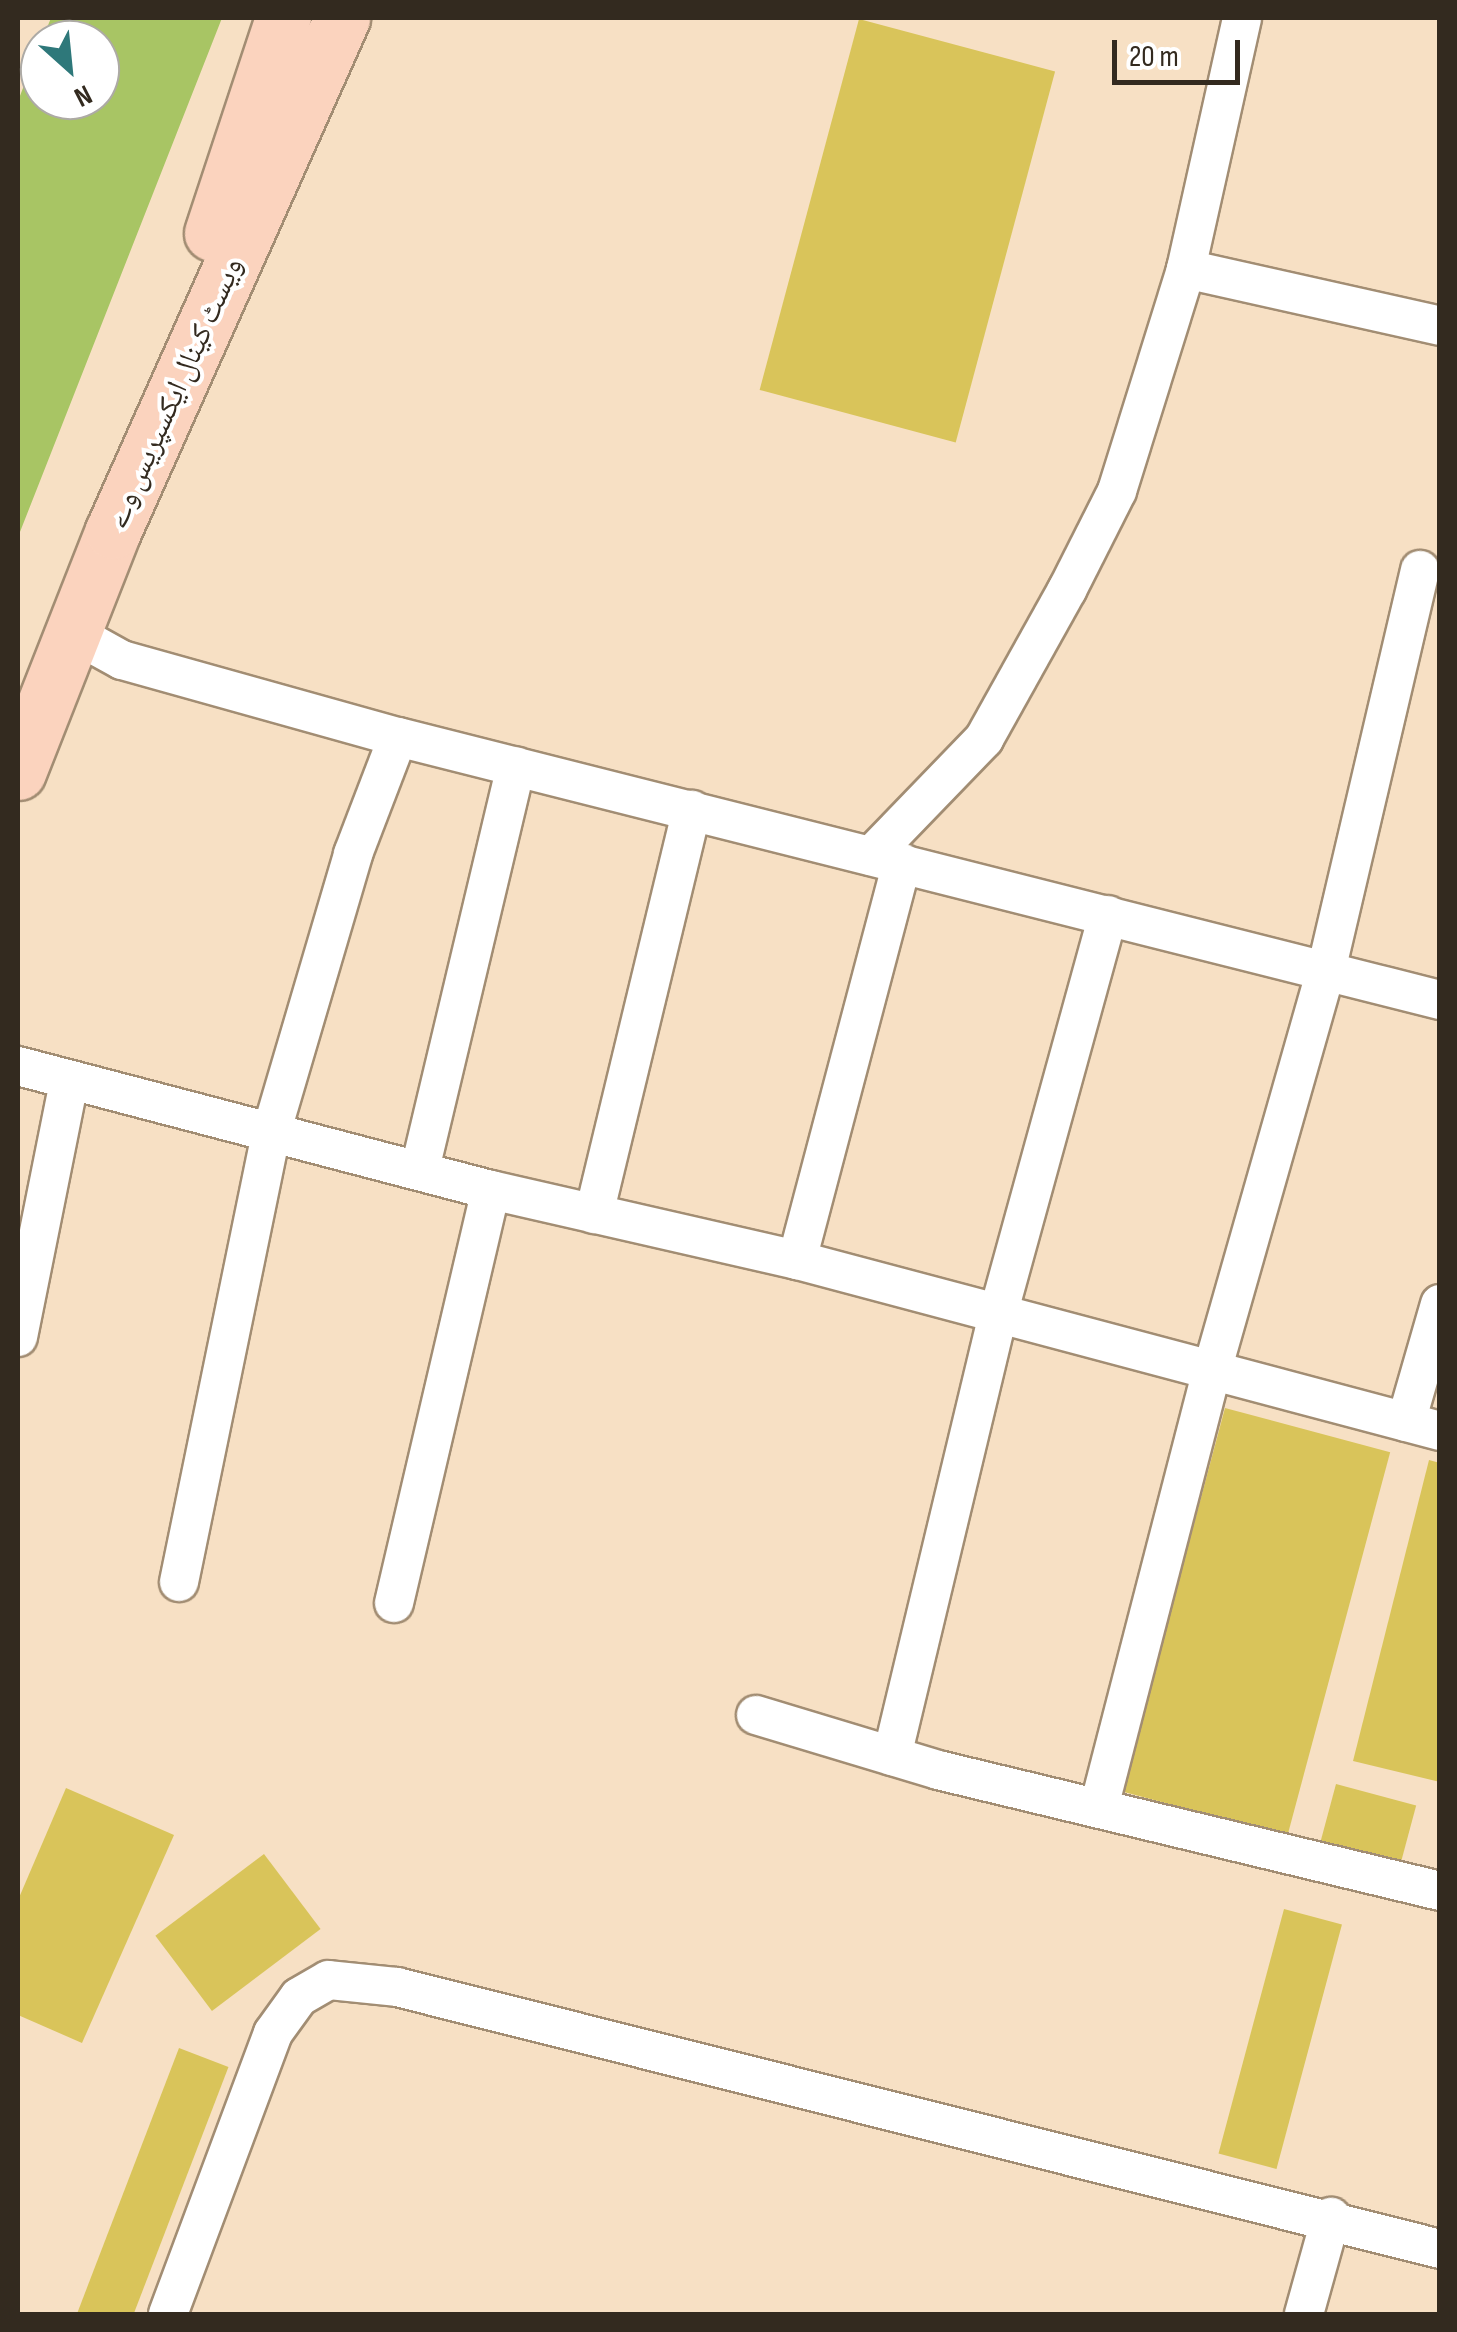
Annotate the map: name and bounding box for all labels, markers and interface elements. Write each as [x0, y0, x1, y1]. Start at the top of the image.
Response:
north arrow [20, 20, 120, 120]
scale bar [1117, 20, 1244, 82]
text: 20 m [1129, 39, 1179, 75]
text: N [69, 77, 97, 113]
street label: ویسٹ کینال ایکسپریس وے [99, 252, 251, 534]

